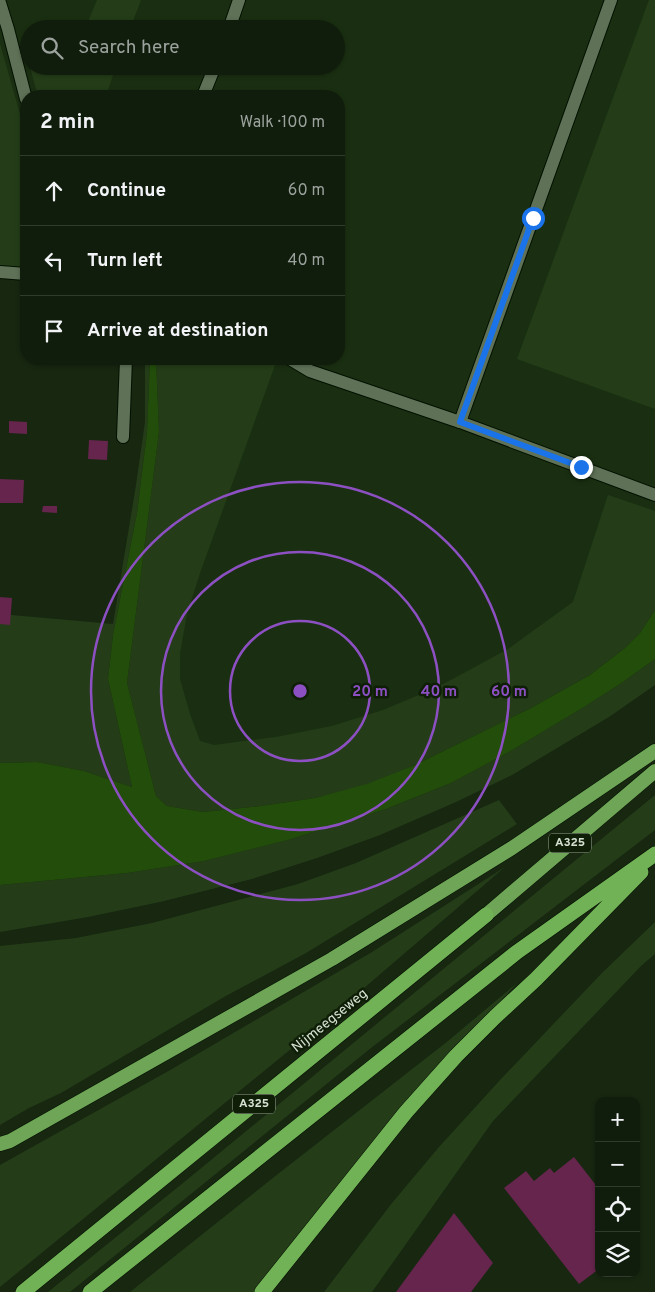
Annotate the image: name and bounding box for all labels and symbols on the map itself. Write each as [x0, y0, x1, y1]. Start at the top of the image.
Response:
route start [522, 207, 545, 230]
route end [570, 456, 593, 479]
centre of rings [291, 682, 309, 700]
text: 20 m [352, 683, 388, 702]
text: 40 m [421, 683, 457, 702]
text: 60 m [491, 683, 527, 702]
road number: A325 [549, 834, 591, 852]
street label: Nijmeegseweg [289, 985, 371, 1057]
road number: A325 [233, 1094, 275, 1114]

